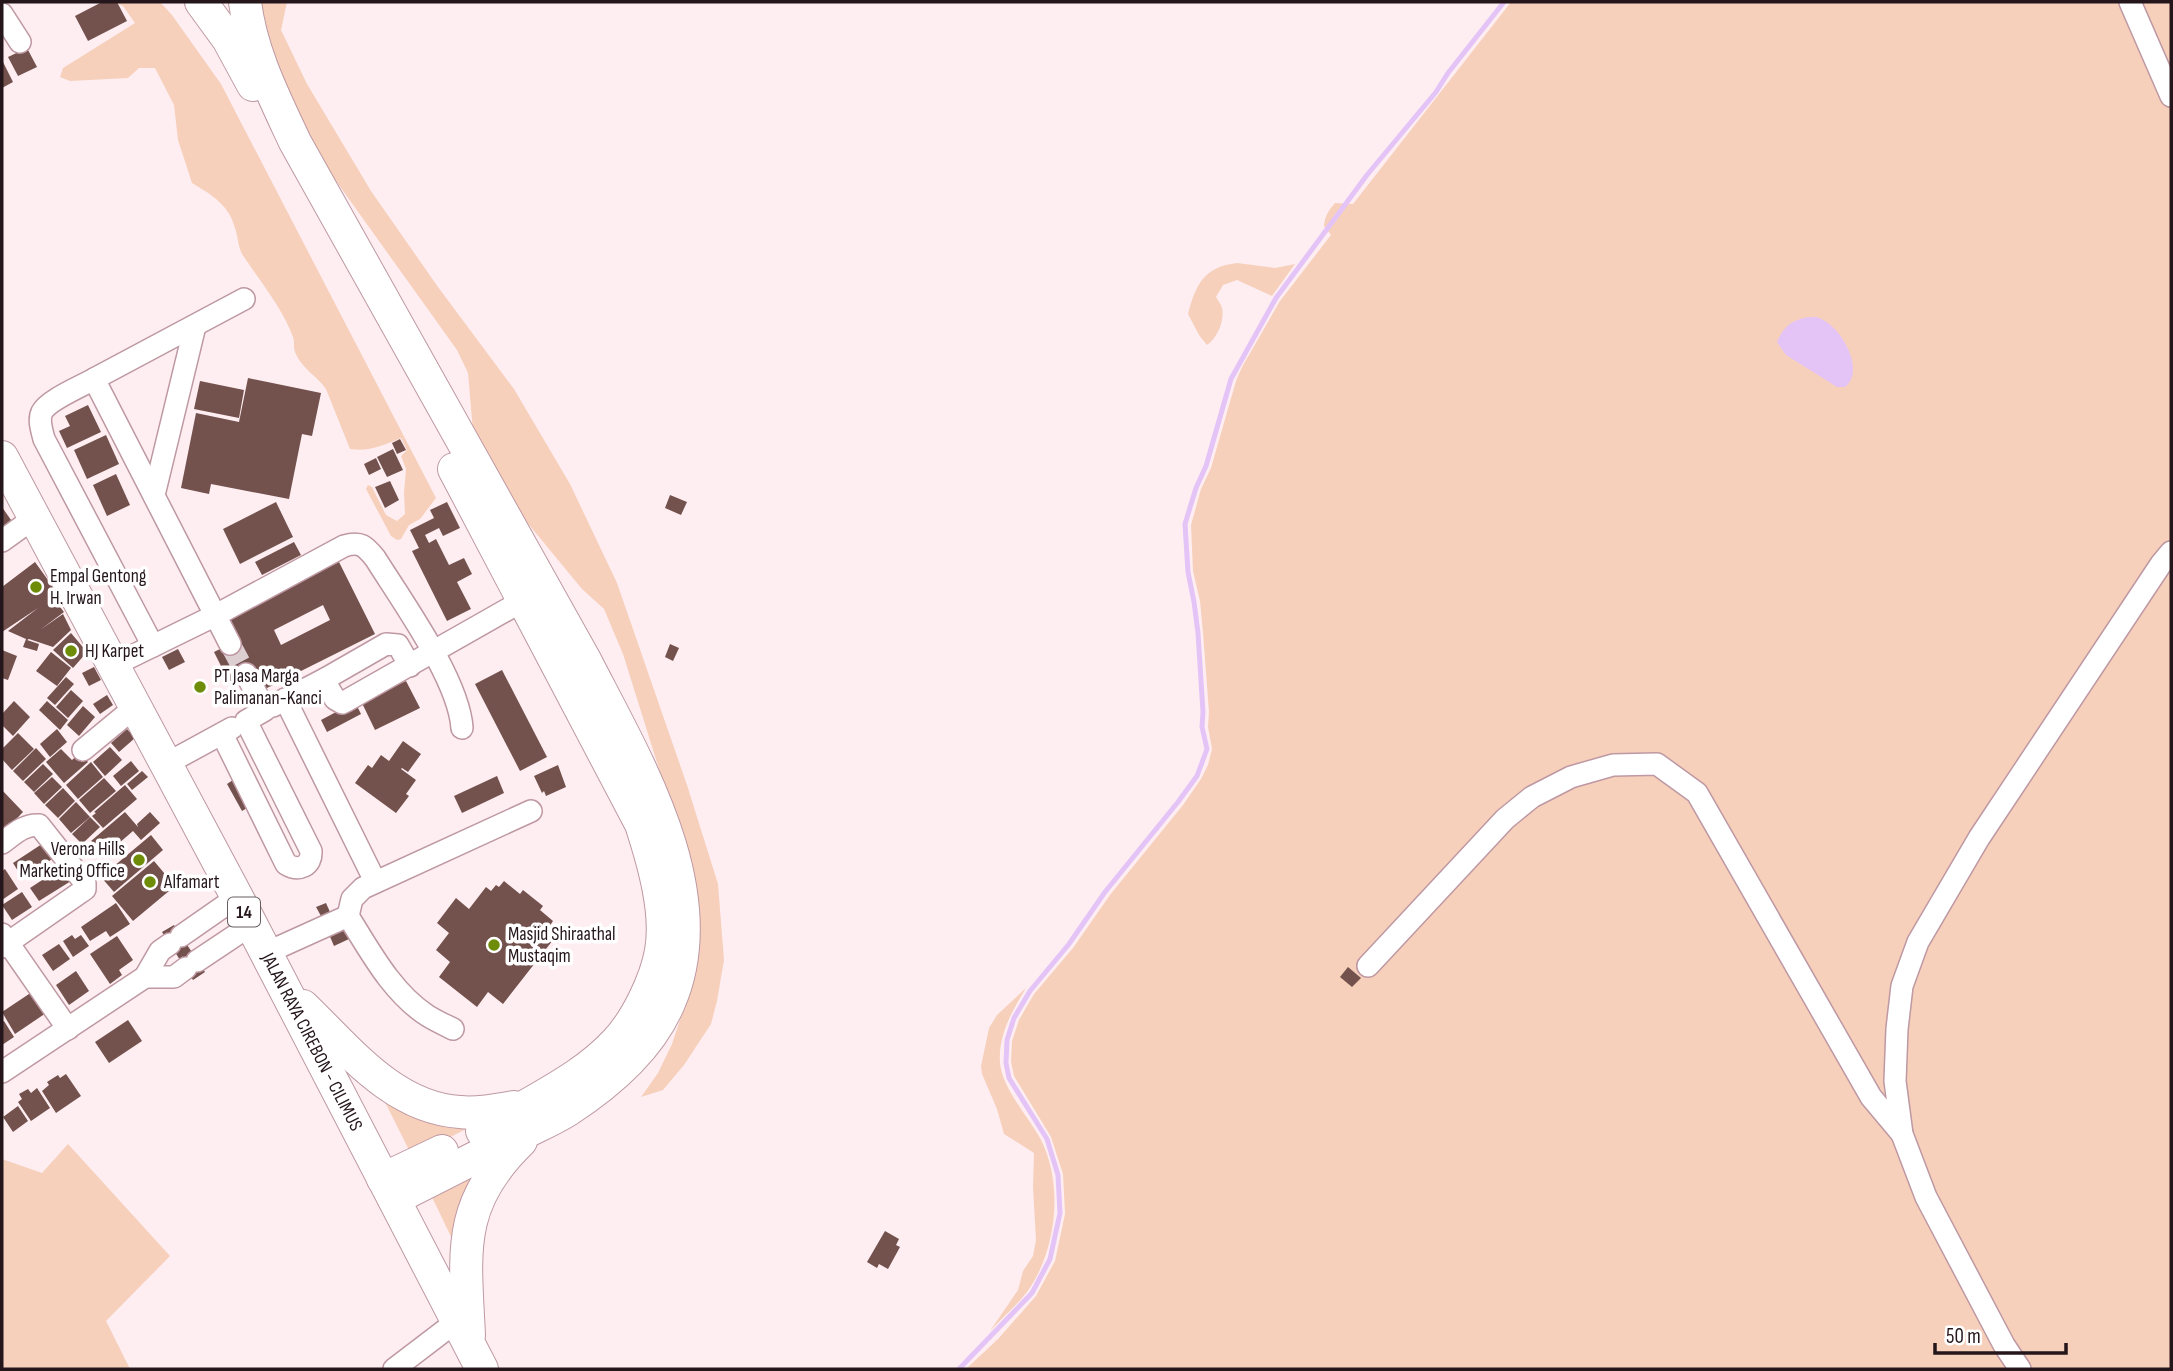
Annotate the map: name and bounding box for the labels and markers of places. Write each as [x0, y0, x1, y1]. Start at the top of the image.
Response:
place label: Empal Gentong H. Irwan [50, 565, 147, 610]
marker: Empal Gentong H. Irwan [28, 579, 44, 595]
place label: HJ Karpet [85, 640, 144, 663]
marker: HJ Karpet [63, 643, 79, 659]
place label: PT Jasa Marga Palimanan-Kanci [214, 665, 322, 710]
marker: PT Jasa Marga Palimanan-Kanci [192, 679, 208, 695]
place label: Verona Hills Marketing Office [19, 838, 125, 883]
marker: Verona Hills Marketing Office [131, 852, 147, 868]
place label: Alfamart [163, 871, 220, 894]
marker: Alfamart [142, 874, 158, 890]
place label: Masjid Shiraathal Mustaqim [508, 923, 616, 968]
marker: Masjid Shiraathal Mustaqim [486, 937, 502, 953]

